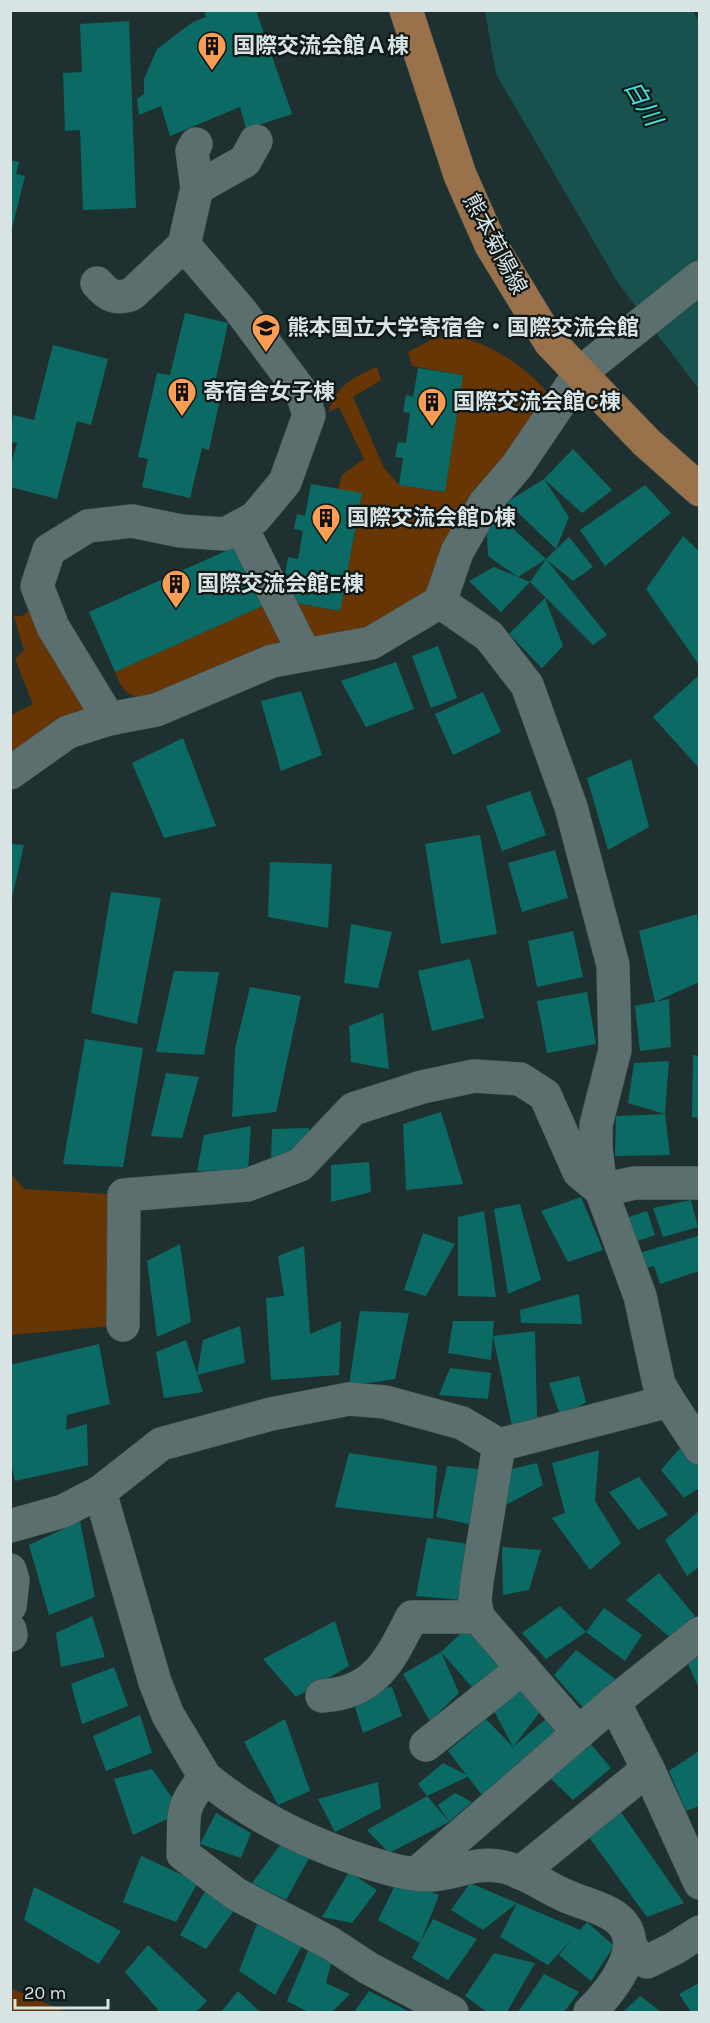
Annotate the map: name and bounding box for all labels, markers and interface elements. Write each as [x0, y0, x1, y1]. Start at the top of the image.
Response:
building icon: 国際交流会館Ａ棟 [196, 30, 228, 72]
place label: 国際交流会館Ａ棟 [233, 33, 409, 59]
water label: 白川 [619, 75, 669, 133]
street label: 熊本菊陽線 [458, 189, 532, 299]
school or university icon: 熊本国立大学寄宿舎・国際交流会館 [250, 312, 282, 354]
place label: 熊本国立大学寄宿舎・国際交流会館 [287, 315, 639, 341]
building icon: 寄宿舎女子棟 [166, 376, 198, 418]
place label: 寄宿舎女子棟 [203, 379, 335, 405]
building icon: 国際交流会館C棟 [416, 386, 448, 428]
place label: 国際交流会館C棟 [453, 389, 621, 415]
building icon: 国際交流会館D棟 [310, 502, 342, 544]
place label: 国際交流会館D棟 [347, 505, 516, 531]
building icon: 国際交流会館E棟 [160, 568, 192, 610]
place label: 国際交流会館E棟 [197, 571, 364, 597]
scale bar [15, 1972, 108, 2010]
text: 20 m [24, 1982, 66, 2004]

